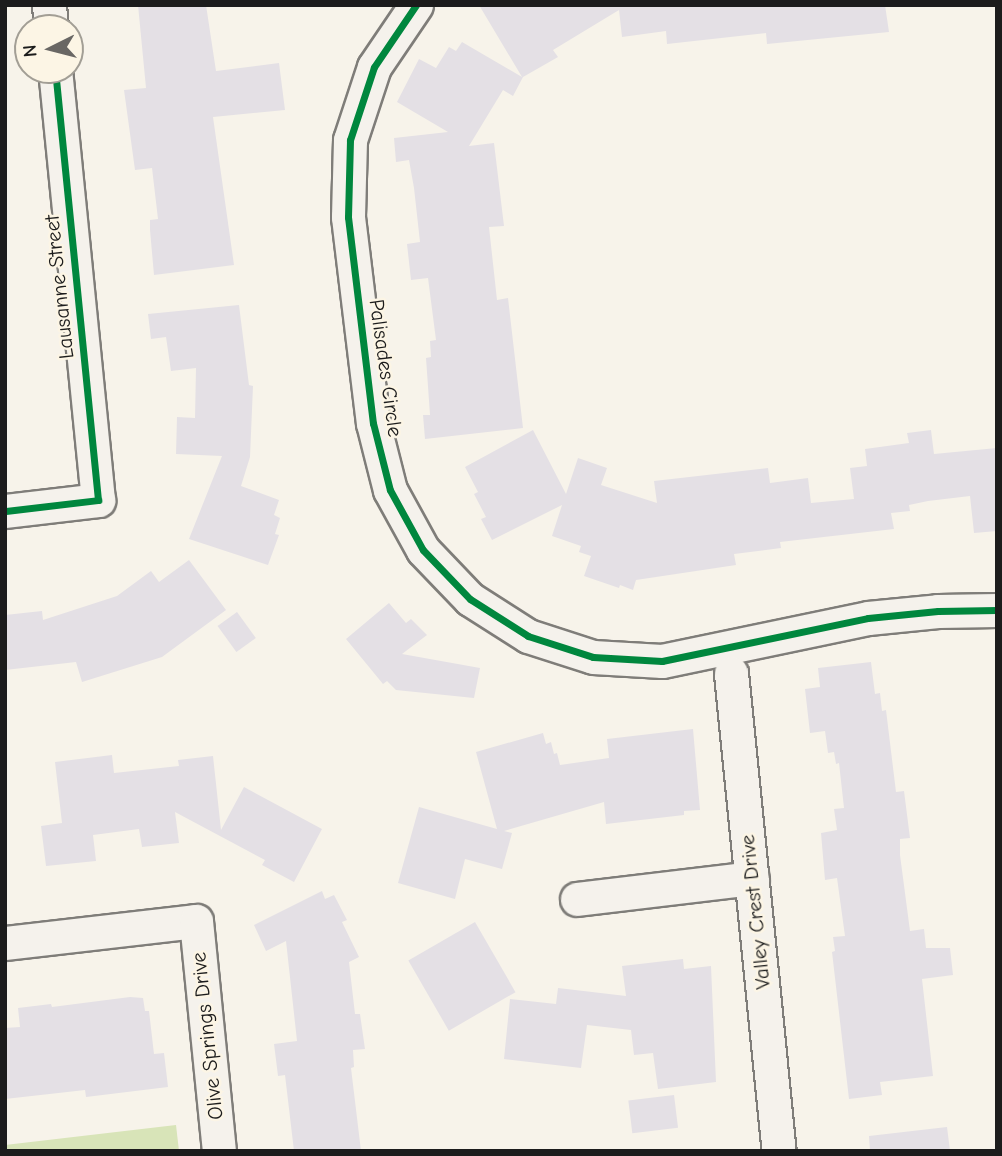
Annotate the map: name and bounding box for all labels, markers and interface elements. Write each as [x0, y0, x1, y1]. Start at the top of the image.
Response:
north arrow [14, 14, 84, 84]
text: N [19, 44, 42, 58]
street label: Lausanne Street [39, 214, 79, 360]
street label: Palisades Circle [364, 298, 408, 438]
street label: Valley Crest Drive [734, 833, 776, 991]
street label: Olive Springs Drive [186, 951, 228, 1121]

